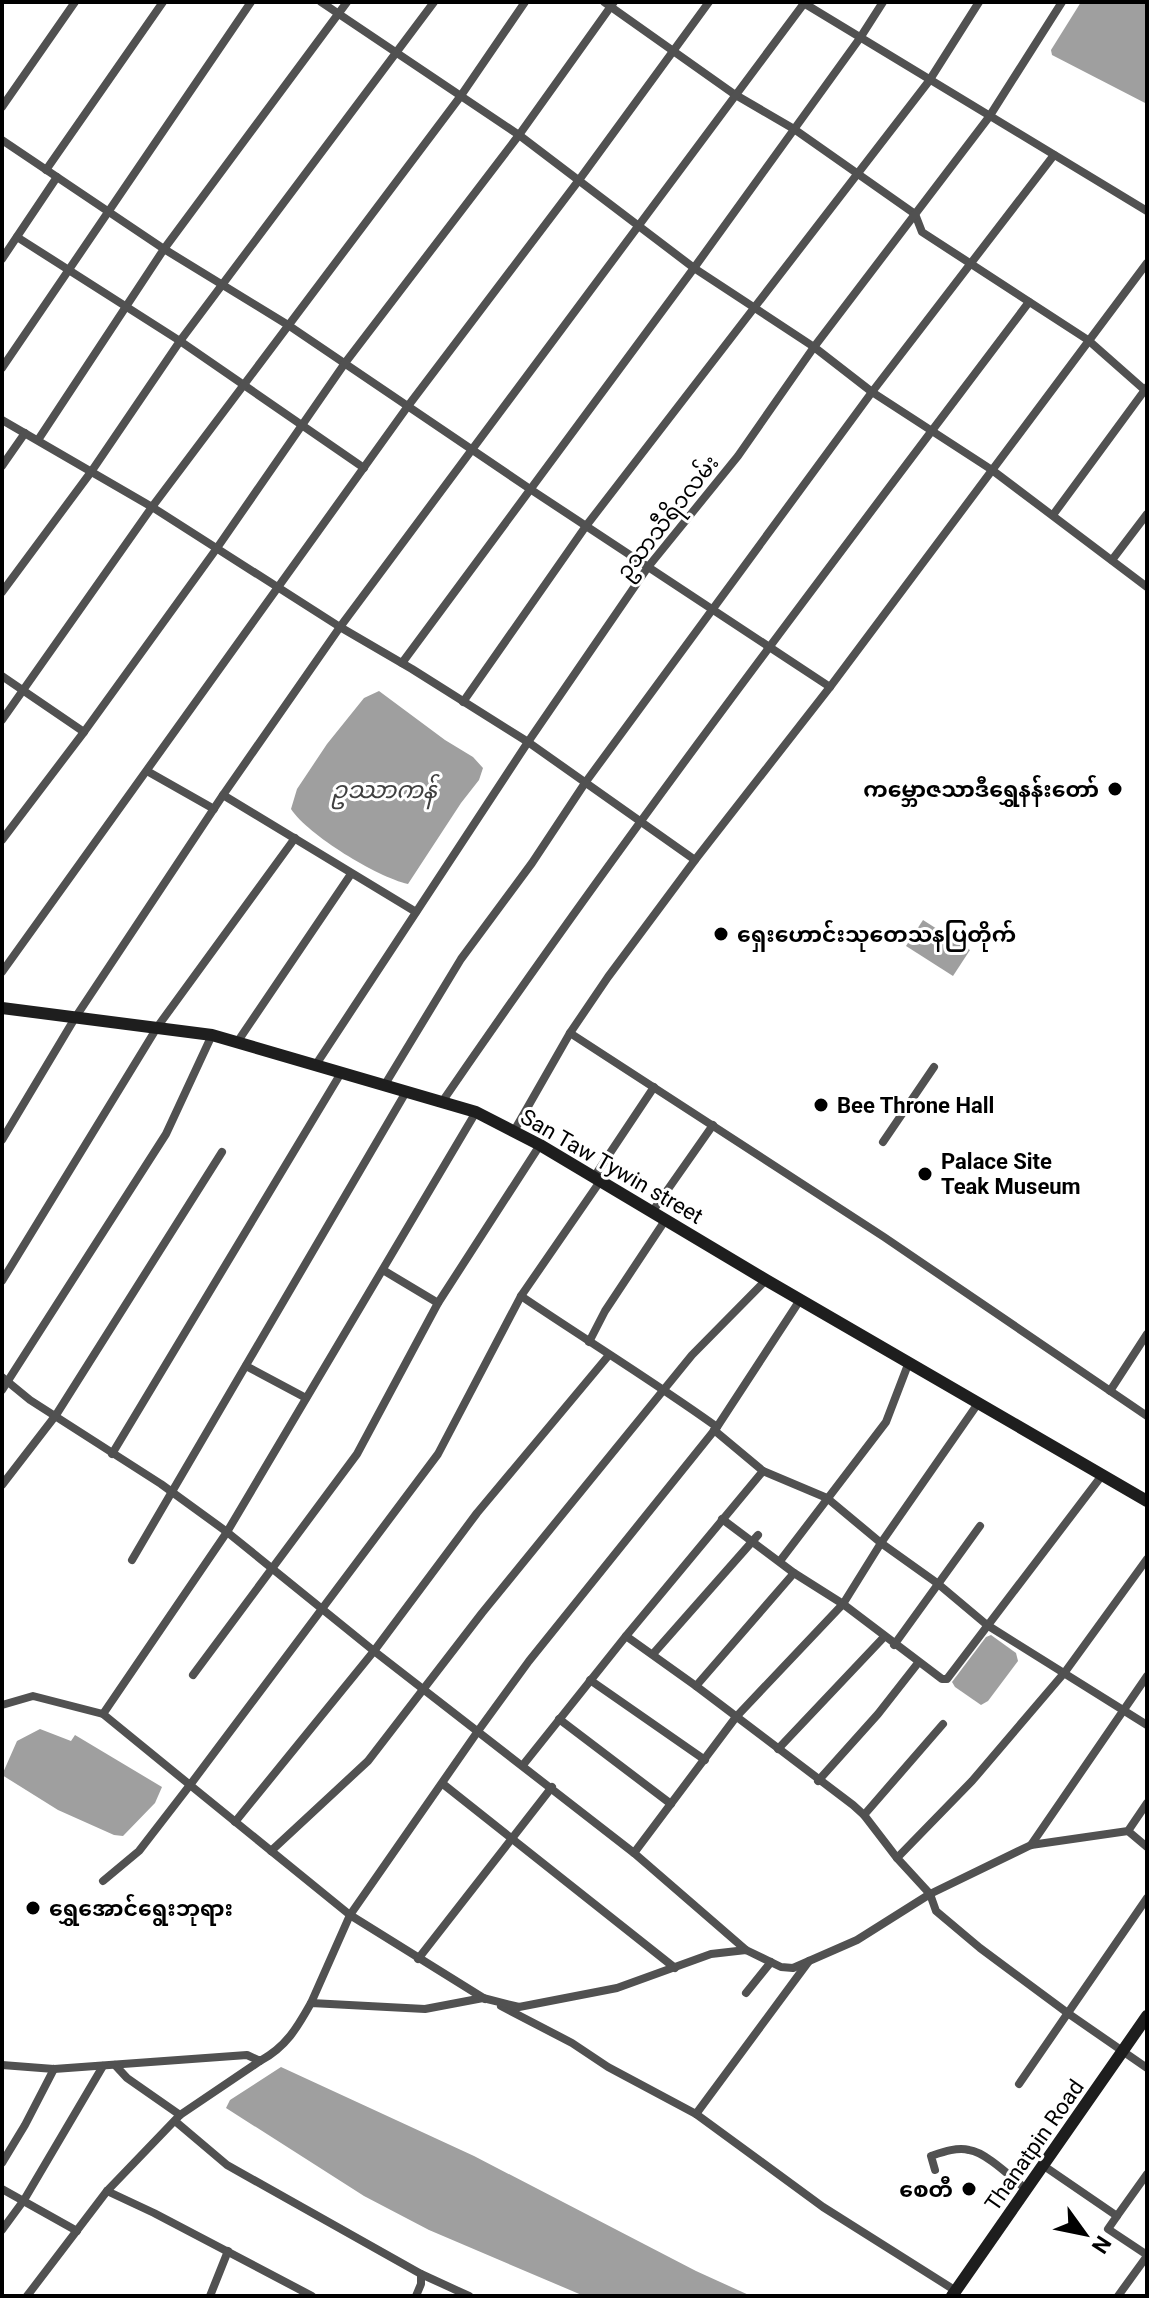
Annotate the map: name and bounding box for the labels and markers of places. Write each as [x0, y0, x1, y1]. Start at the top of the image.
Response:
place label: ကမ္ဘောဇသာဒီရွှေနန်းတော် [863, 774, 1099, 807]
marker: ကမ္ဘောဇသာဒီရွှေနန်းတော် [1106, 780, 1124, 798]
place label: ရှေးဟောင်းသုတေသနပြတိုက် [737, 919, 1016, 952]
marker: ရှေးဟောင်းသုတေသနပြတိုက် [712, 925, 730, 943]
place label: Bee Throne Hall [837, 1093, 994, 1118]
marker: Bee Throne Hall [812, 1096, 830, 1114]
place label: Palace Site Teak Museum [941, 1149, 1081, 1199]
marker: Palace Site Teak Museum [916, 1165, 934, 1183]
place label: ရွှေအောင်ရွေးဘုရား [49, 1893, 233, 1926]
marker: ရွှေအောင်ရွေးဘုရား [24, 1899, 42, 1917]
place label: စေတီ [899, 2176, 953, 2202]
marker: စေတီ [960, 2180, 978, 2198]

